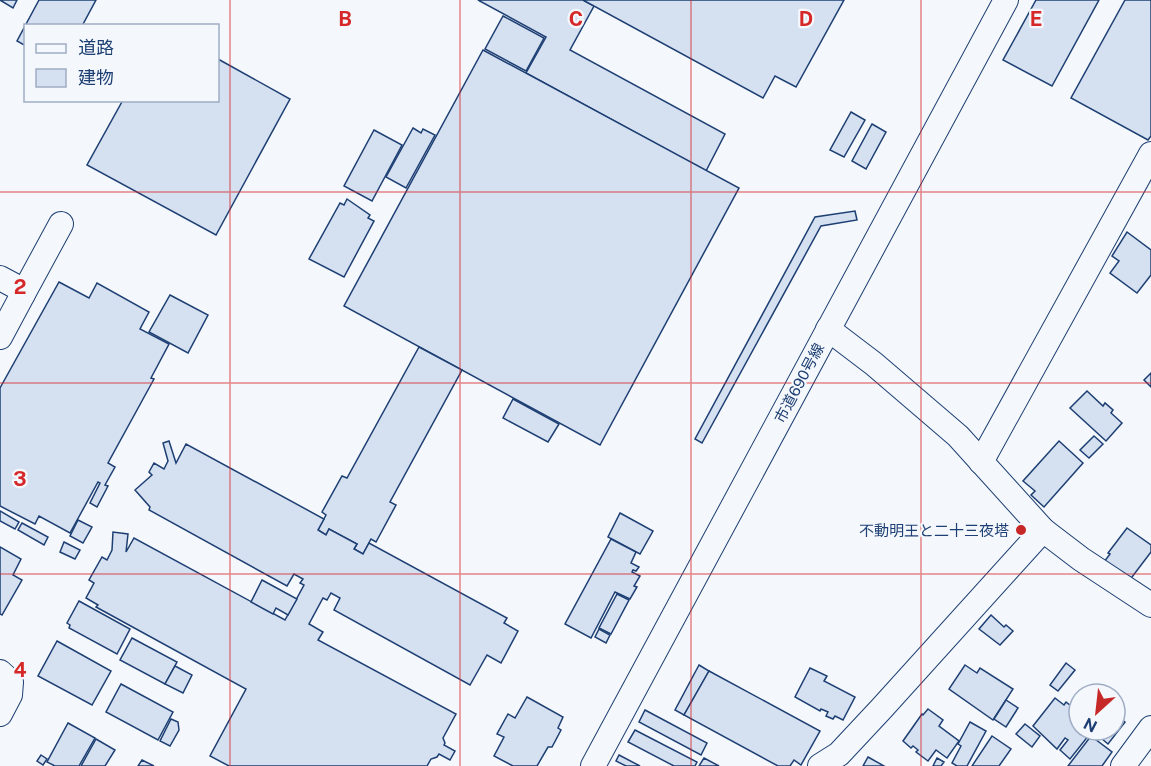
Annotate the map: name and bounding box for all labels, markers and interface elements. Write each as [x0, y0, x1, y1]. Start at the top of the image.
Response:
text: B [338, 7, 352, 31]
text: C [569, 7, 583, 31]
text: D [799, 7, 813, 31]
text: E [1030, 7, 1042, 31]
legend [24, 24, 219, 102]
text: 道路 [78, 37, 114, 58]
text: 建物 [78, 67, 114, 88]
text: 2 [14, 275, 26, 299]
street label: 市道690号線 [771, 340, 827, 426]
text: 3 [13, 467, 27, 491]
place label: 不動明王と二十三夜塔 [859, 522, 1009, 539]
marker: 不動明王と二十三夜塔 [1014, 523, 1028, 537]
text: 4 [13, 658, 27, 682]
north arrow [1067, 682, 1127, 742]
text: N [1081, 714, 1100, 736]

